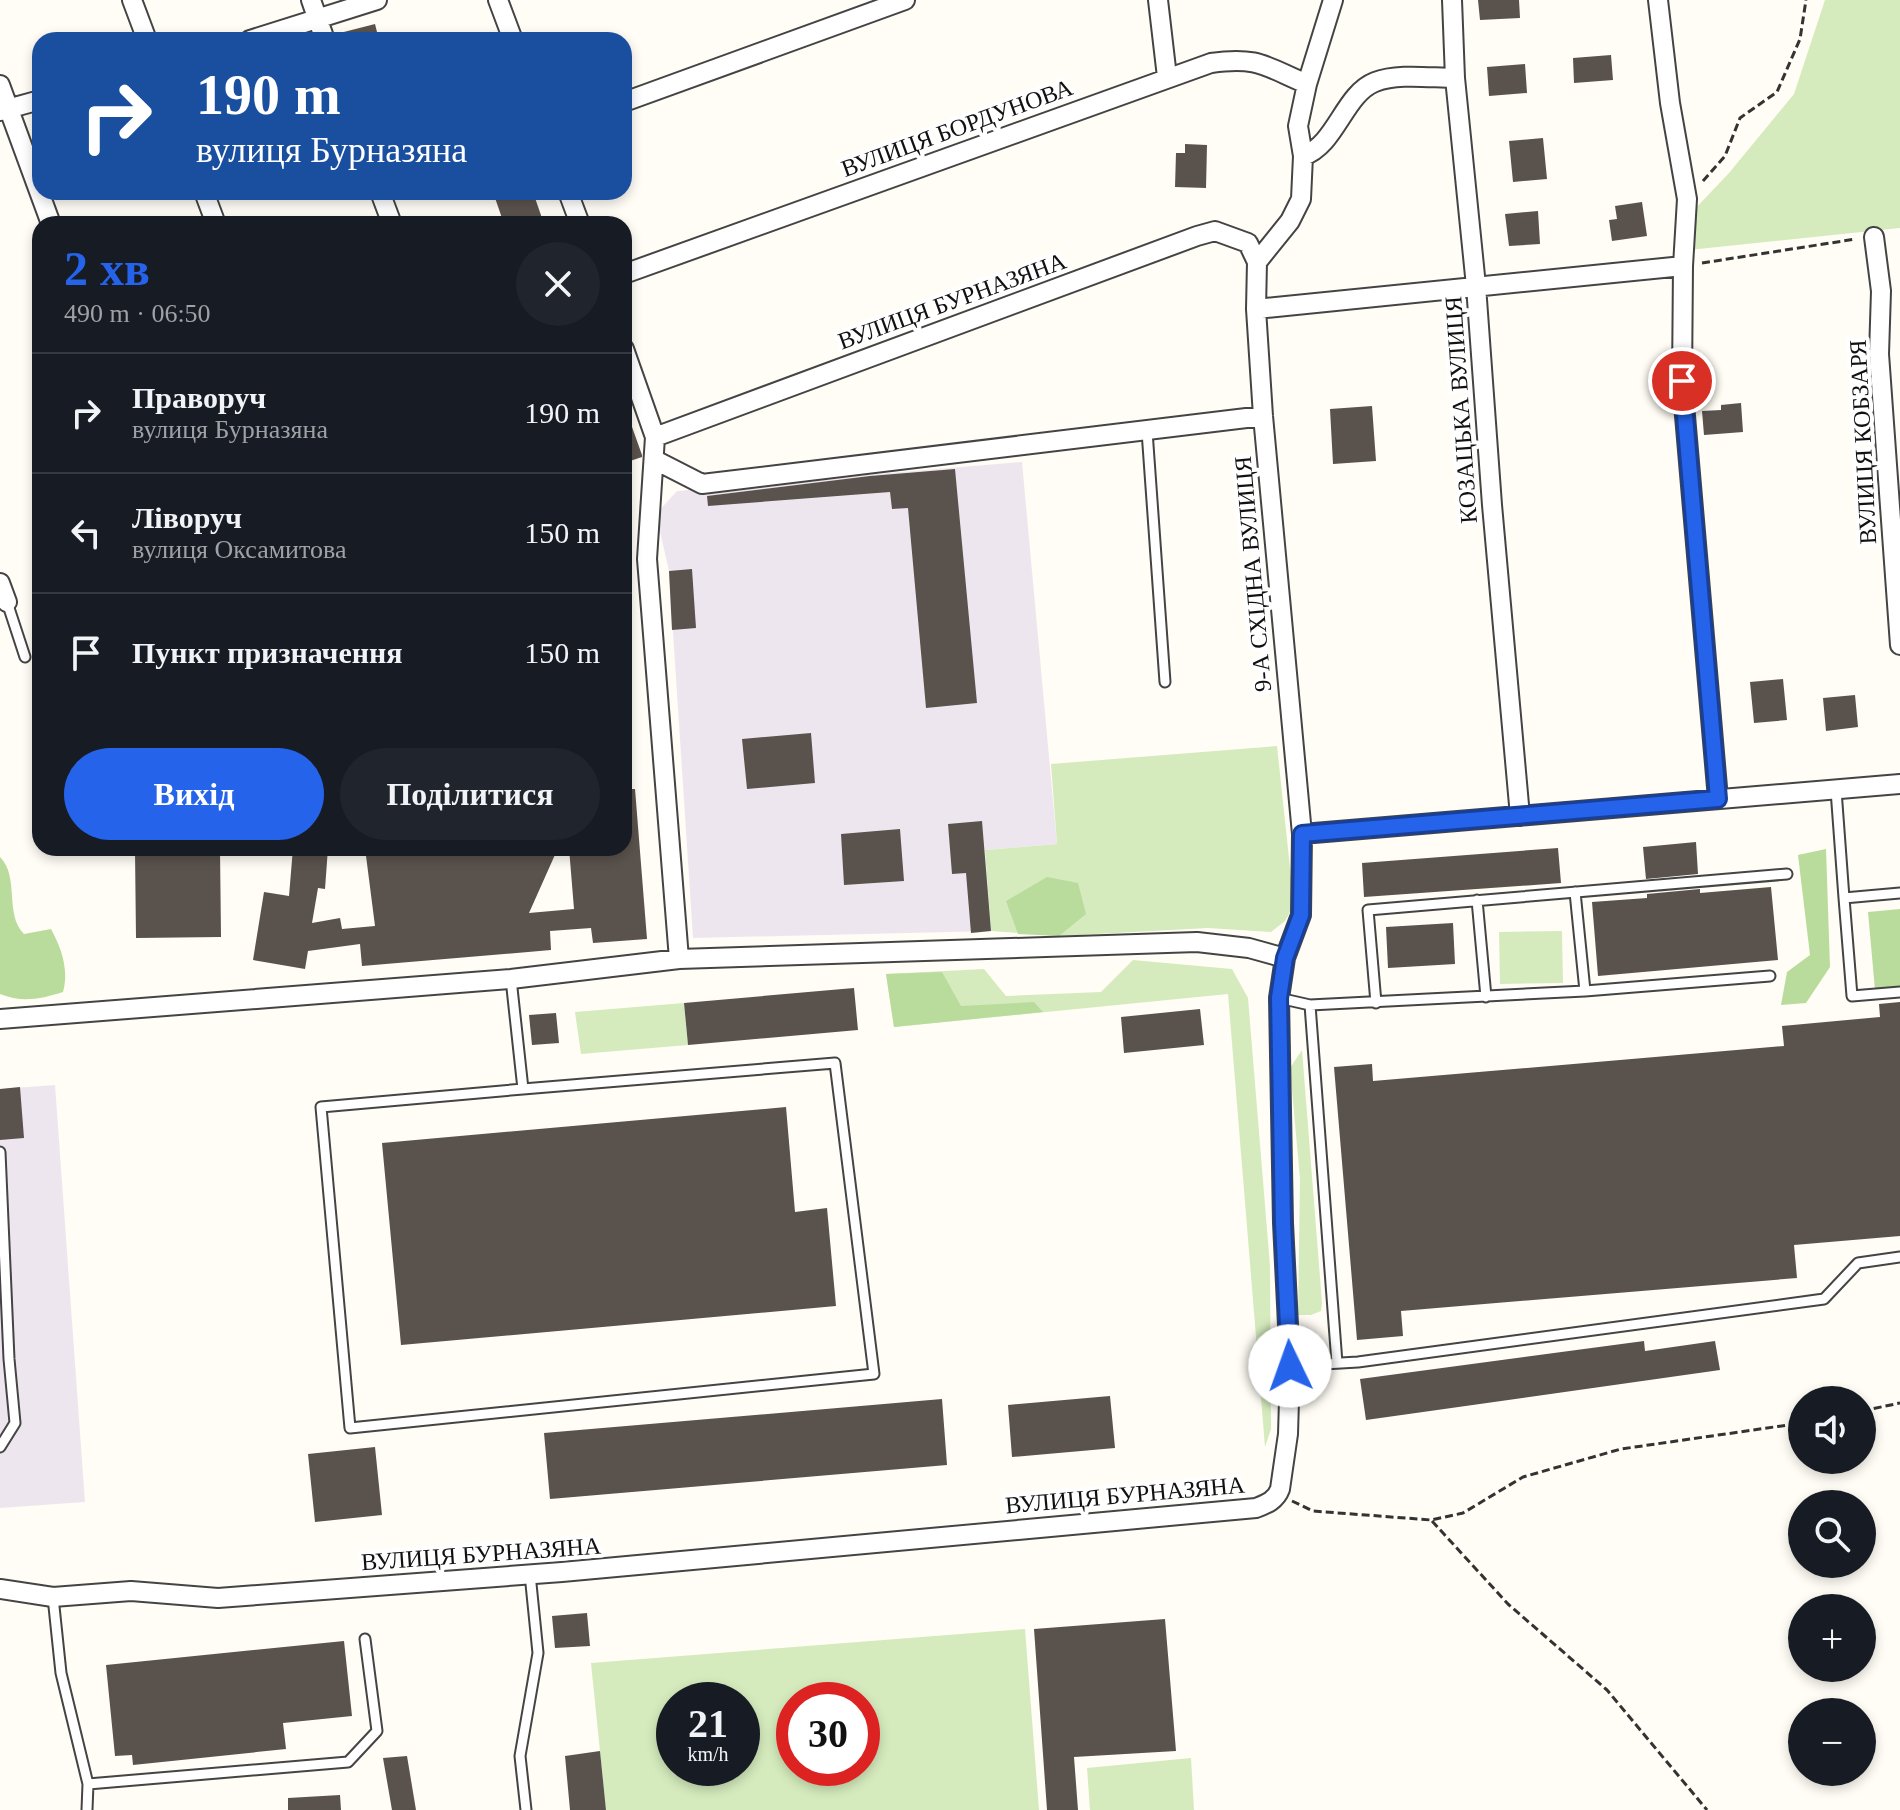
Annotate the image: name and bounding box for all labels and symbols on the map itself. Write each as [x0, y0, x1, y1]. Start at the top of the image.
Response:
street label: ВУЛИЦЯ БОРДУНОВА [838, 74, 1077, 182]
street label: ВУЛИЦЯ БУРНАЗЯНА [835, 247, 1070, 354]
street label: КОЗАЦЬКА ВУЛИЦЯ [1440, 295, 1482, 525]
street label: ВУЛИЦЯ КОБЗАРЯ [1845, 339, 1881, 545]
pin [1648, 347, 1716, 415]
street label: 9-А СХІДНА ВУЛИЦЯ [1230, 455, 1276, 693]
position arrow [1248, 1324, 1332, 1408]
street label: ВУЛИЦЯ БУРНАЗЯНА [1004, 1472, 1247, 1518]
street label: ВУЛИЦЯ БУРНАЗЯНА [360, 1533, 602, 1575]
speed limit sign: 30 [776, 1682, 880, 1786]

